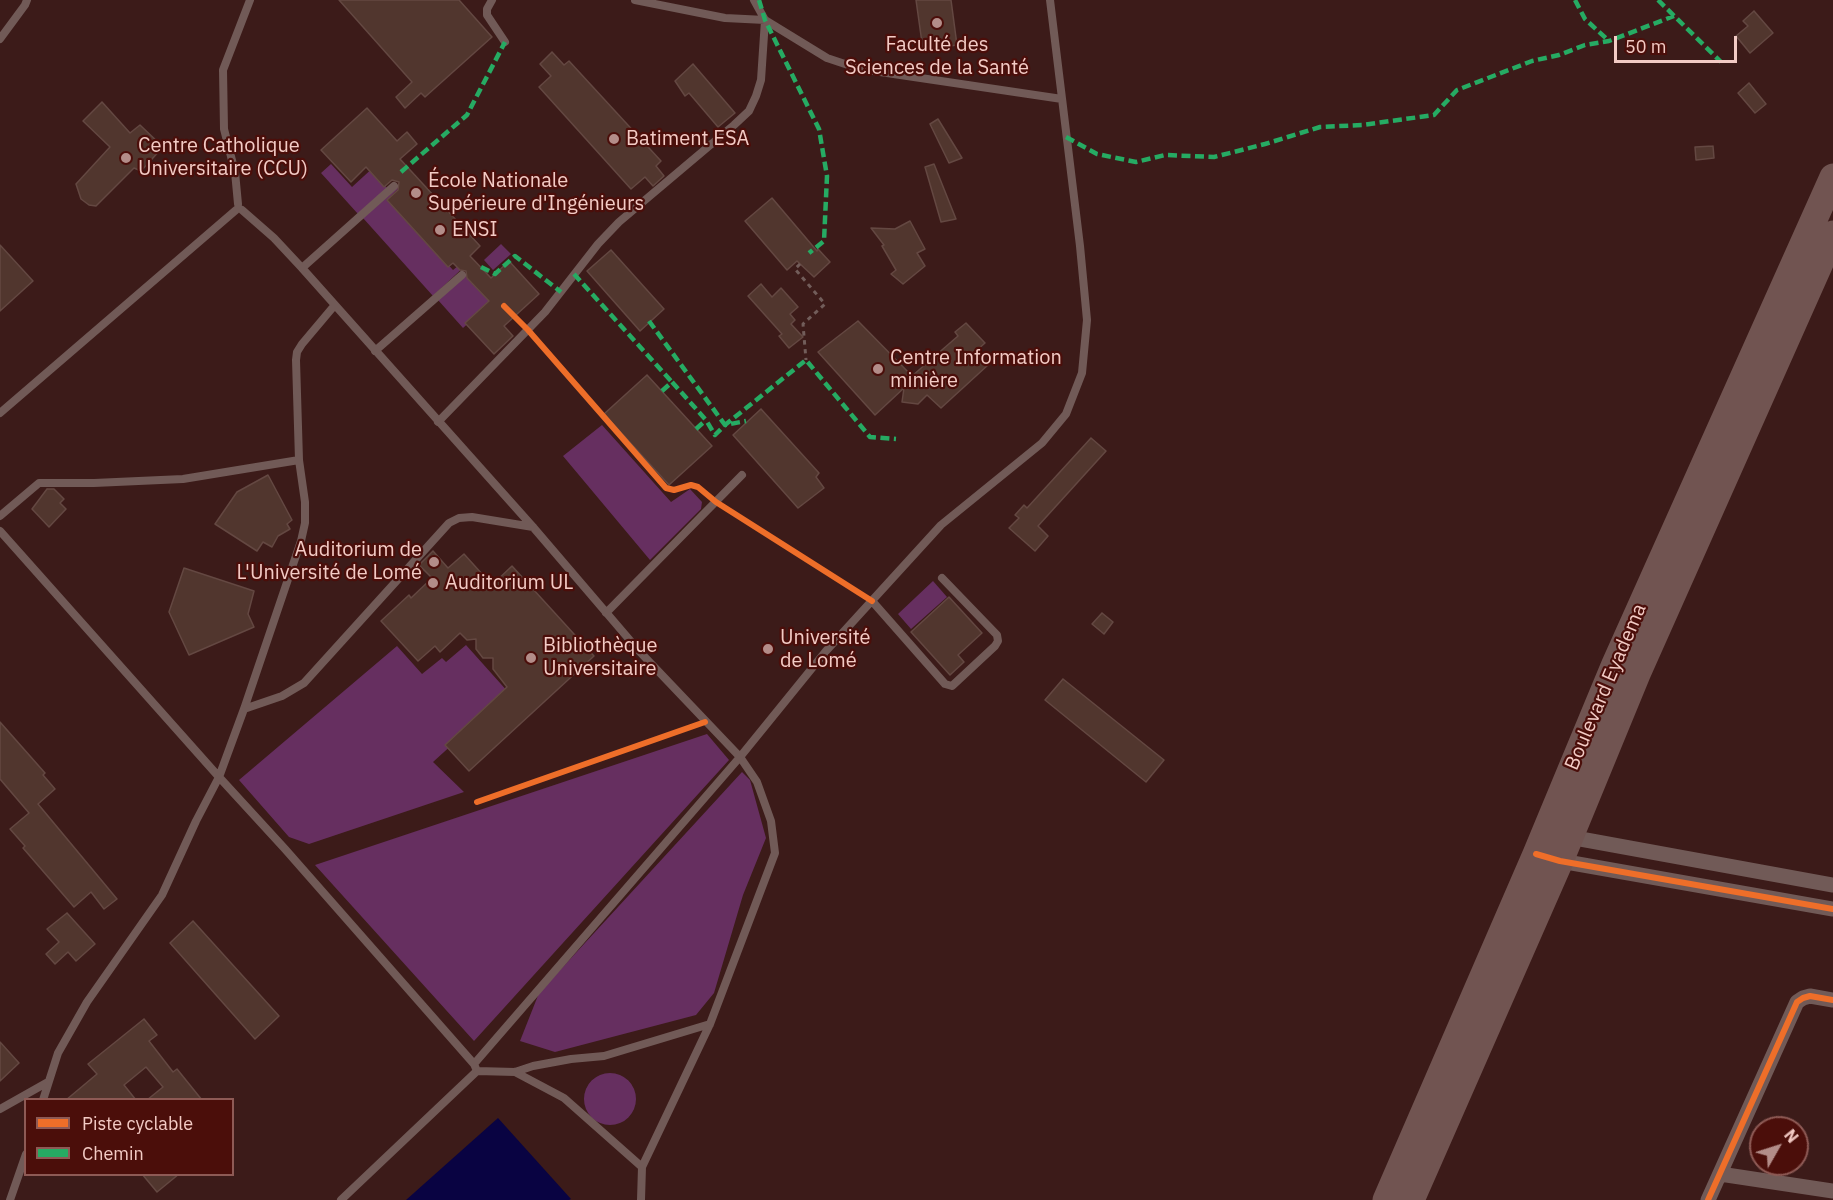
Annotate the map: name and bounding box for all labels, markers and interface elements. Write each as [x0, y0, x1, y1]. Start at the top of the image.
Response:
marker: Faculté des Sciences de la Santé [930, 16, 944, 30]
scale bar [1617, 24, 1740, 62]
place label: Faculté des Sciences de la Santé [845, 33, 1029, 80]
text: 50 m [1625, 35, 1667, 58]
place label: Batiment ESA [626, 127, 749, 151]
marker: Batiment ESA [607, 132, 621, 146]
place label: Centre Catholique Universitaire (CCU) [138, 134, 308, 181]
marker: Centre Catholique Universitaire (CCU) [119, 151, 133, 165]
place label: École Nationale Supérieure d'Ingénieurs [428, 169, 644, 216]
marker: École Nationale Supérieure d'Ingénieurs [409, 186, 423, 200]
place label: ENSI [452, 218, 497, 242]
marker: ENSI [433, 223, 447, 237]
place label: Centre Information minière [890, 346, 1062, 393]
marker: Centre Information minière [871, 362, 885, 376]
place label: Auditorium de L'Université de Lomé [236, 538, 422, 585]
marker: Auditorium de L'Université de Lomé [427, 555, 441, 569]
place label: Auditorium UL [445, 571, 573, 595]
marker: Auditorium UL [426, 576, 440, 590]
street label: Boulevard Eyadema [1560, 600, 1652, 774]
place label: Université de Lomé [780, 626, 871, 673]
place label: Bibliothèque Universitaire [543, 634, 658, 681]
marker: Université de Lomé [761, 642, 775, 656]
marker: Bibliothèque Universitaire [524, 651, 538, 665]
legend [24, 1098, 234, 1176]
text: Piste cyclable [82, 1112, 193, 1135]
north arrow [1749, 1116, 1809, 1176]
text: N [1780, 1125, 1803, 1147]
text: Chemin [82, 1142, 144, 1165]

